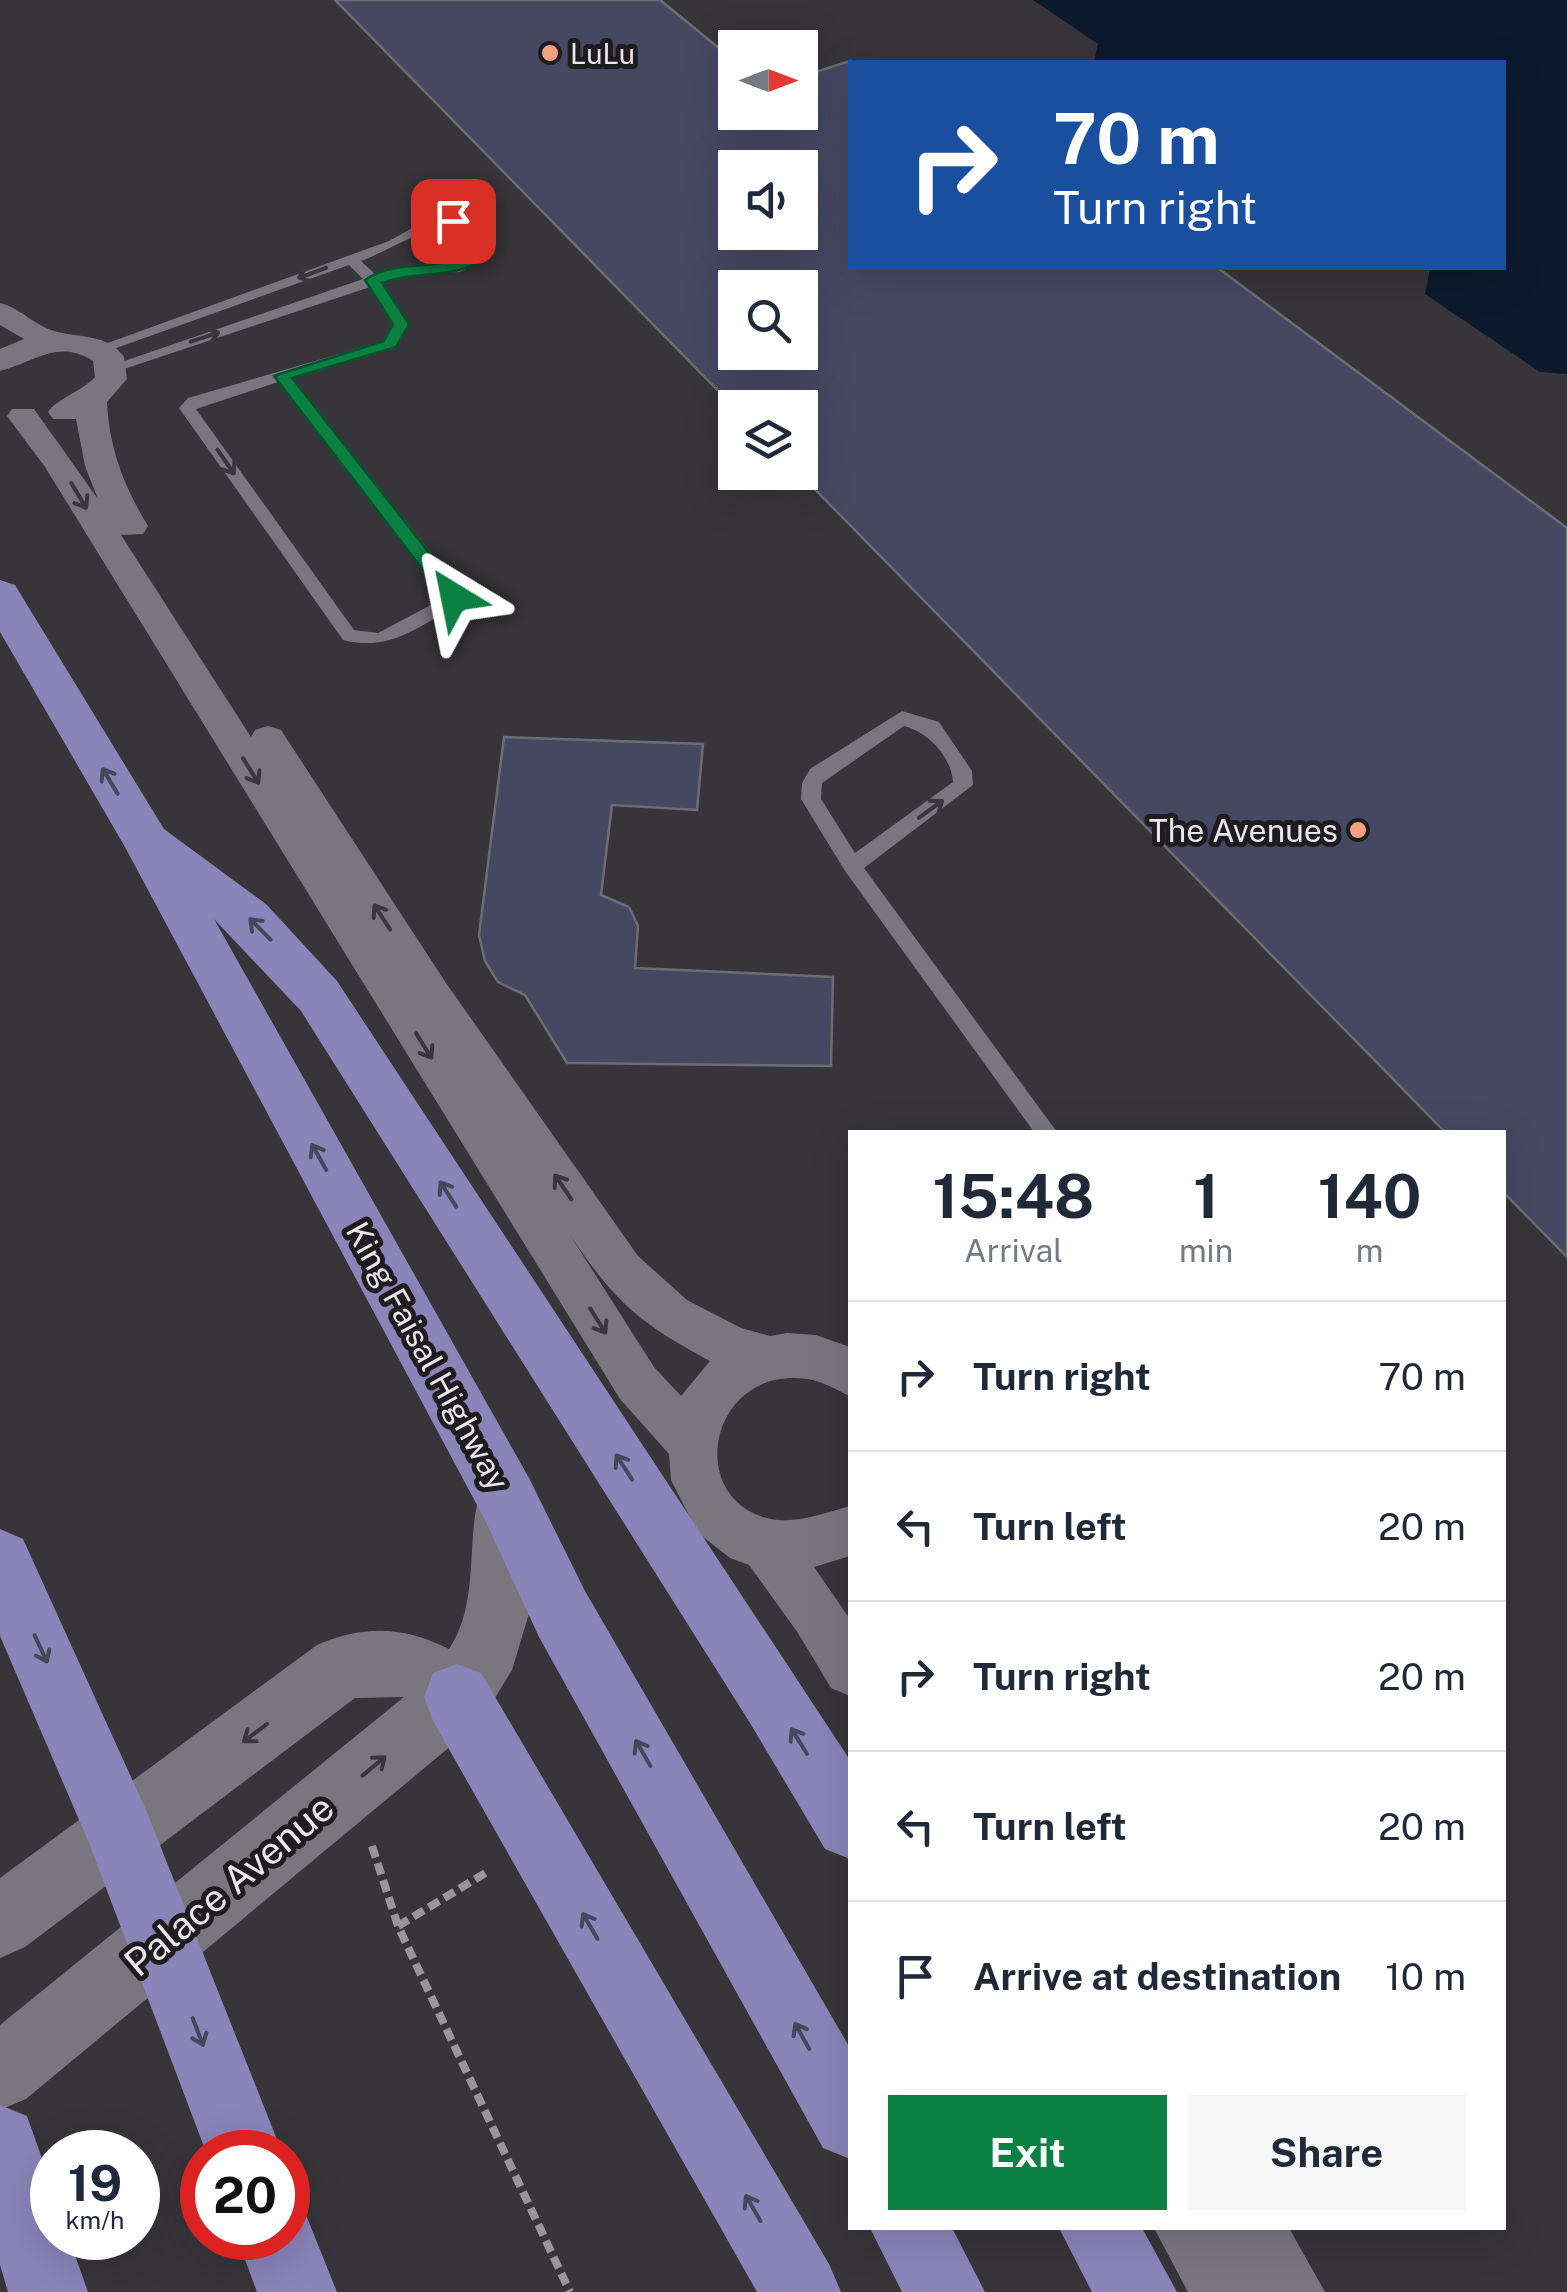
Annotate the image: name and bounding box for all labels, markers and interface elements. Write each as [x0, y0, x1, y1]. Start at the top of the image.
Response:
north arrow [718, 30, 818, 130]
map controls [718, 30, 818, 490]
place label: LuLu [570, 37, 635, 70]
marker: LuLu [539, 42, 561, 64]
text: 70 m [1053, 97, 1220, 180]
icon: right [888, 100, 1018, 230]
button: sound [718, 150, 818, 250]
pin [411, 179, 496, 264]
text: Turn right [1053, 181, 1257, 234]
icon: arrive [426, 194, 481, 249]
one-way arrow [297, 265, 328, 283]
button: search [718, 270, 818, 370]
one-way arrow [188, 326, 220, 344]
button: layers [718, 390, 818, 490]
one-way arrow [215, 448, 236, 475]
one-way arrow [69, 481, 89, 510]
position arrow [402, 545, 506, 649]
one-way arrow [241, 757, 262, 785]
one-way arrow [100, 767, 120, 796]
one-way arrow [917, 798, 944, 819]
place label: The Avenues [1149, 812, 1338, 849]
marker: The Avenues [1347, 819, 1369, 841]
one-way arrow [371, 904, 392, 932]
one-way arrow [248, 918, 272, 942]
one-way arrow [414, 1032, 435, 1060]
one-way arrow [309, 1143, 328, 1172]
text: 15:48 [933, 1161, 1094, 1232]
text: 1 [1193, 1161, 1219, 1232]
text: 140 [1318, 1161, 1421, 1232]
one-way arrow [553, 1174, 574, 1202]
one-way arrow [437, 1180, 458, 1208]
street label: King Faisal Highway [339, 1215, 517, 1497]
text: Arrival [964, 1232, 1063, 1269]
text: min [1179, 1232, 1233, 1269]
text: m [1356, 1232, 1383, 1269]
one-way arrow [587, 1307, 608, 1335]
icon: right [888, 1349, 943, 1404]
text: Turn right [973, 1354, 1151, 1399]
text: 70 m [1379, 1354, 1466, 1399]
one-way arrow [613, 1453, 634, 1482]
icon: left [888, 1499, 943, 1554]
text: Turn left [973, 1504, 1127, 1549]
text: 20 m [1378, 1504, 1466, 1549]
one-way arrow [33, 1634, 51, 1664]
icon: right [888, 1649, 943, 1704]
text: Turn right [973, 1654, 1151, 1699]
text: 20 m [1378, 1654, 1466, 1699]
one-way arrow [242, 1722, 269, 1743]
one-way arrow [789, 1727, 809, 1755]
one-way arrow [633, 1739, 653, 1768]
one-way arrow [361, 1755, 387, 1777]
street label: Palace Avenue [115, 1785, 343, 1985]
icon: left [888, 1799, 943, 1854]
text: Turn left [973, 1804, 1127, 1849]
text: 20 m [1378, 1804, 1466, 1849]
one-way arrow [580, 1912, 600, 1941]
icon: arrive [888, 1949, 943, 2004]
text: Arrive at destination [973, 1954, 1341, 1999]
text: 10 m [1385, 1954, 1466, 1999]
one-way arrow [190, 2015, 208, 2046]
one-way arrow [792, 2022, 812, 2052]
button: Exit [888, 2095, 1167, 2210]
button: Share [1187, 2095, 1466, 2210]
speed limit sign: 20 [180, 2130, 310, 2260]
text: 19 [68, 2153, 122, 2212]
one-way arrow [742, 2193, 762, 2223]
text: km/h [66, 2205, 124, 2235]

